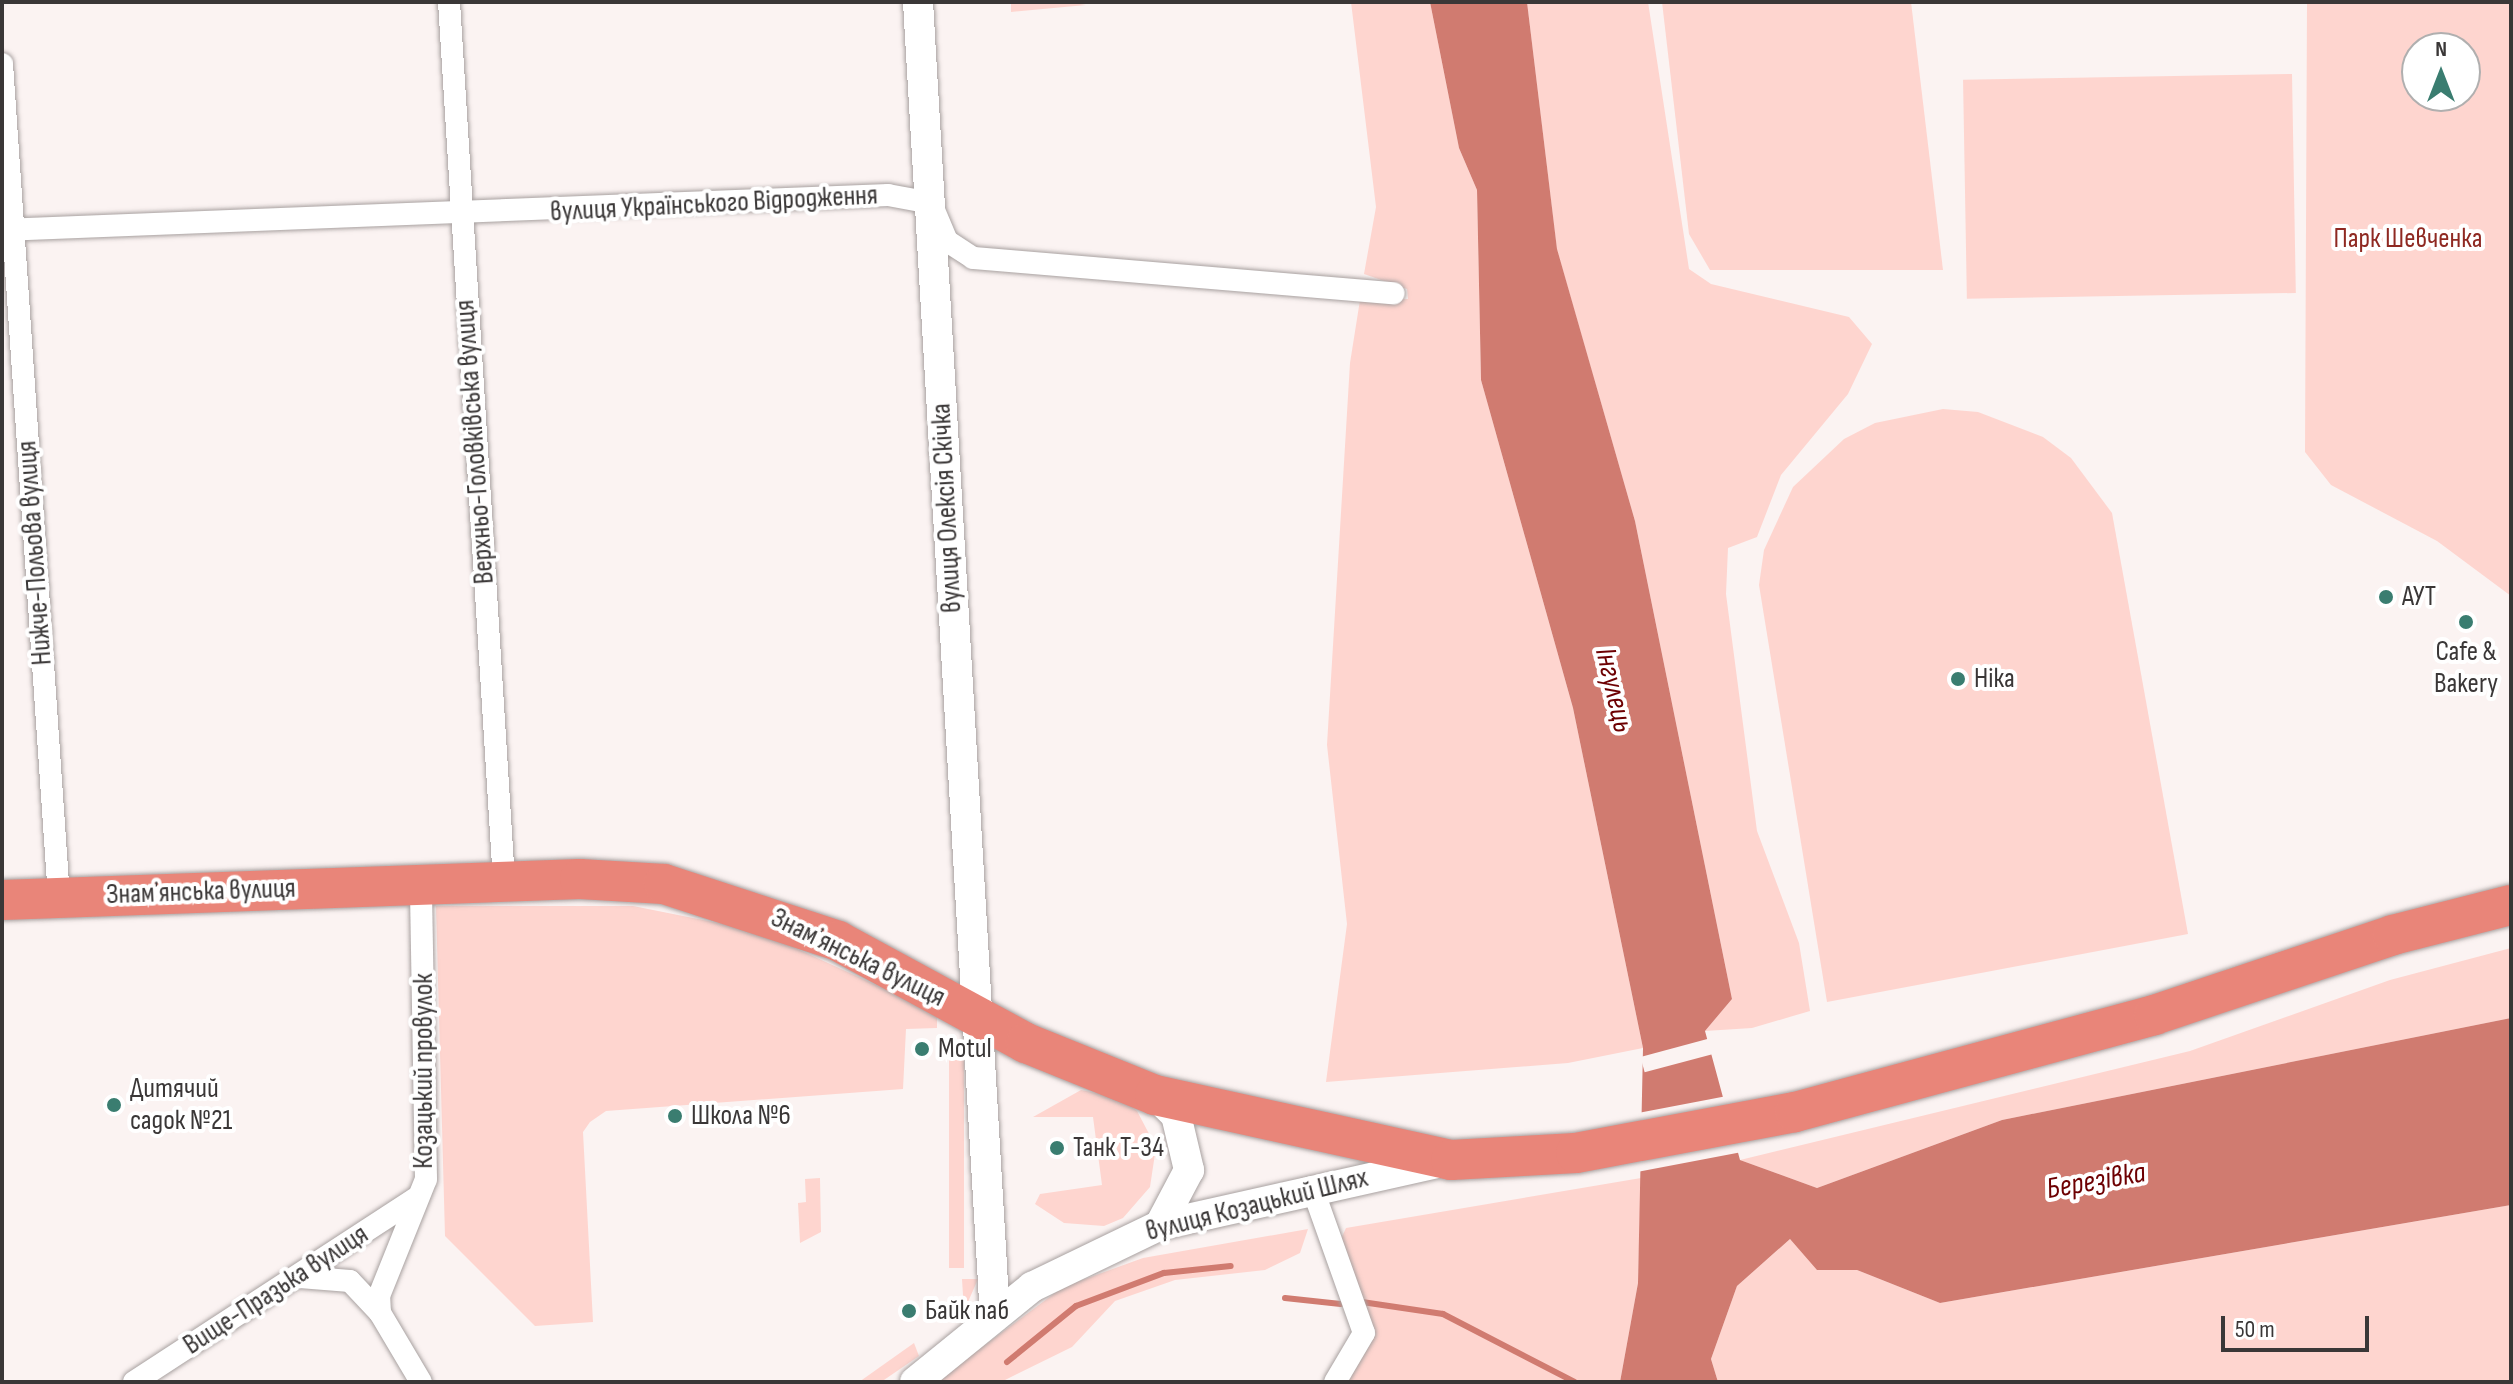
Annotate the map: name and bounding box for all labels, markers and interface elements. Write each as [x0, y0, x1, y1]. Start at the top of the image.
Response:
north arrow [2401, 32, 2481, 112]
text: N [2435, 36, 2447, 63]
street label: вулиця Українського Відродження [549, 179, 879, 229]
park label: Парк Шевченка [2333, 222, 2483, 256]
street label: Верхньо-Головківська вулиця [448, 299, 502, 585]
street label: вулиця Олексія Скічка [925, 402, 969, 614]
street label: Нижче-Польова вулиця [10, 440, 60, 666]
place label: АУТ [2402, 580, 2436, 614]
marker: АУТ [2377, 588, 2395, 606]
marker: Cafe & Bakery [2457, 613, 2475, 631]
place label: Cafe & Bakery [2434, 635, 2498, 701]
water label: Інгулець [1587, 644, 1641, 736]
place label: Ніка [1974, 662, 2015, 696]
marker: Ніка [1949, 670, 1967, 688]
street label: Знамʼянська вулиця [106, 872, 296, 912]
street label: Знамʼянська вулиця [765, 901, 951, 1015]
street label: Козацький провулок [407, 973, 441, 1169]
place label: Motul [938, 1032, 992, 1066]
marker: Motul [913, 1040, 931, 1058]
place label: Дитячий садок №21 [130, 1072, 232, 1138]
marker: Дитячий садок №21 [105, 1096, 123, 1114]
place label: Школа №6 [691, 1099, 791, 1133]
marker: Школа №6 [666, 1107, 684, 1125]
place label: Танк Т-34 [1073, 1131, 1164, 1165]
marker: Танк Т-34 [1048, 1139, 1066, 1157]
water label: Березівка [2044, 1155, 2148, 1207]
street label: вулиця Козацький Шлях [1143, 1161, 1371, 1249]
street label: Вище-Празька вулиця [177, 1218, 375, 1362]
place label: Байк паб [925, 1294, 1009, 1328]
scale bar [2225, 1300, 2373, 1350]
marker: Байк паб [900, 1302, 918, 1320]
text: 50 m [2235, 1315, 2275, 1344]

